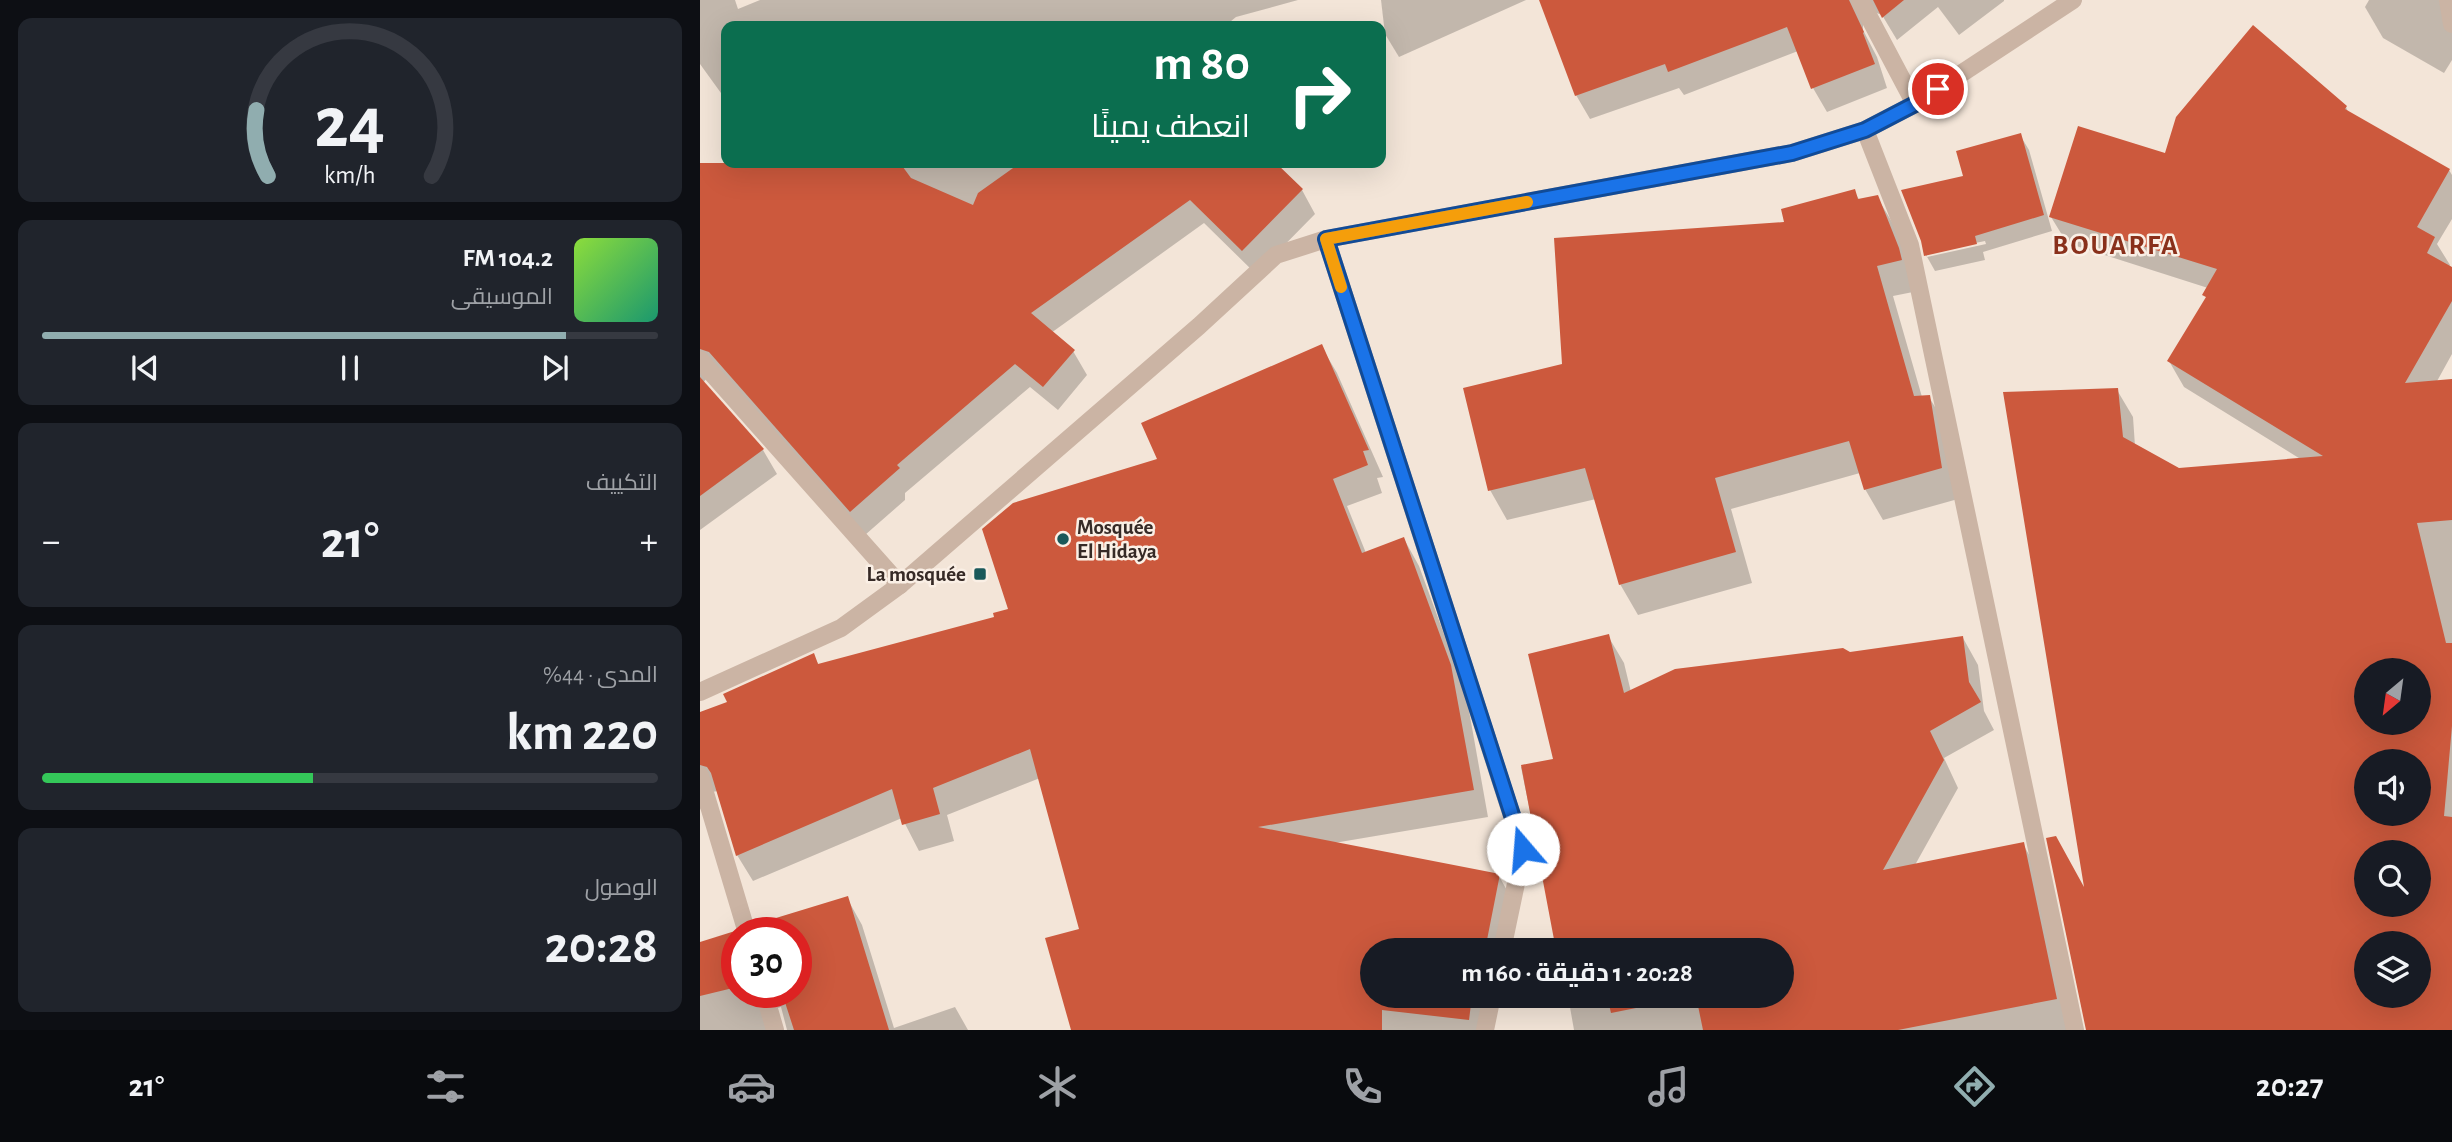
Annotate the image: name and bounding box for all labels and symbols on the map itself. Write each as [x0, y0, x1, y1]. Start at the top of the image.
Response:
pin [1908, 59, 1968, 119]
district label: BOUARFA [2052, 232, 2180, 260]
place label: Mosquée El Hidaya [1077, 517, 1157, 562]
marker: Mosquée El Hidaya [1055, 531, 1071, 547]
place label: La mosquée [867, 564, 966, 585]
marker: La mosquée [972, 566, 988, 582]
north arrow [2354, 658, 2431, 735]
position arrow [1486, 812, 1560, 886]
speed limit sign: 30 [721, 917, 812, 1008]

